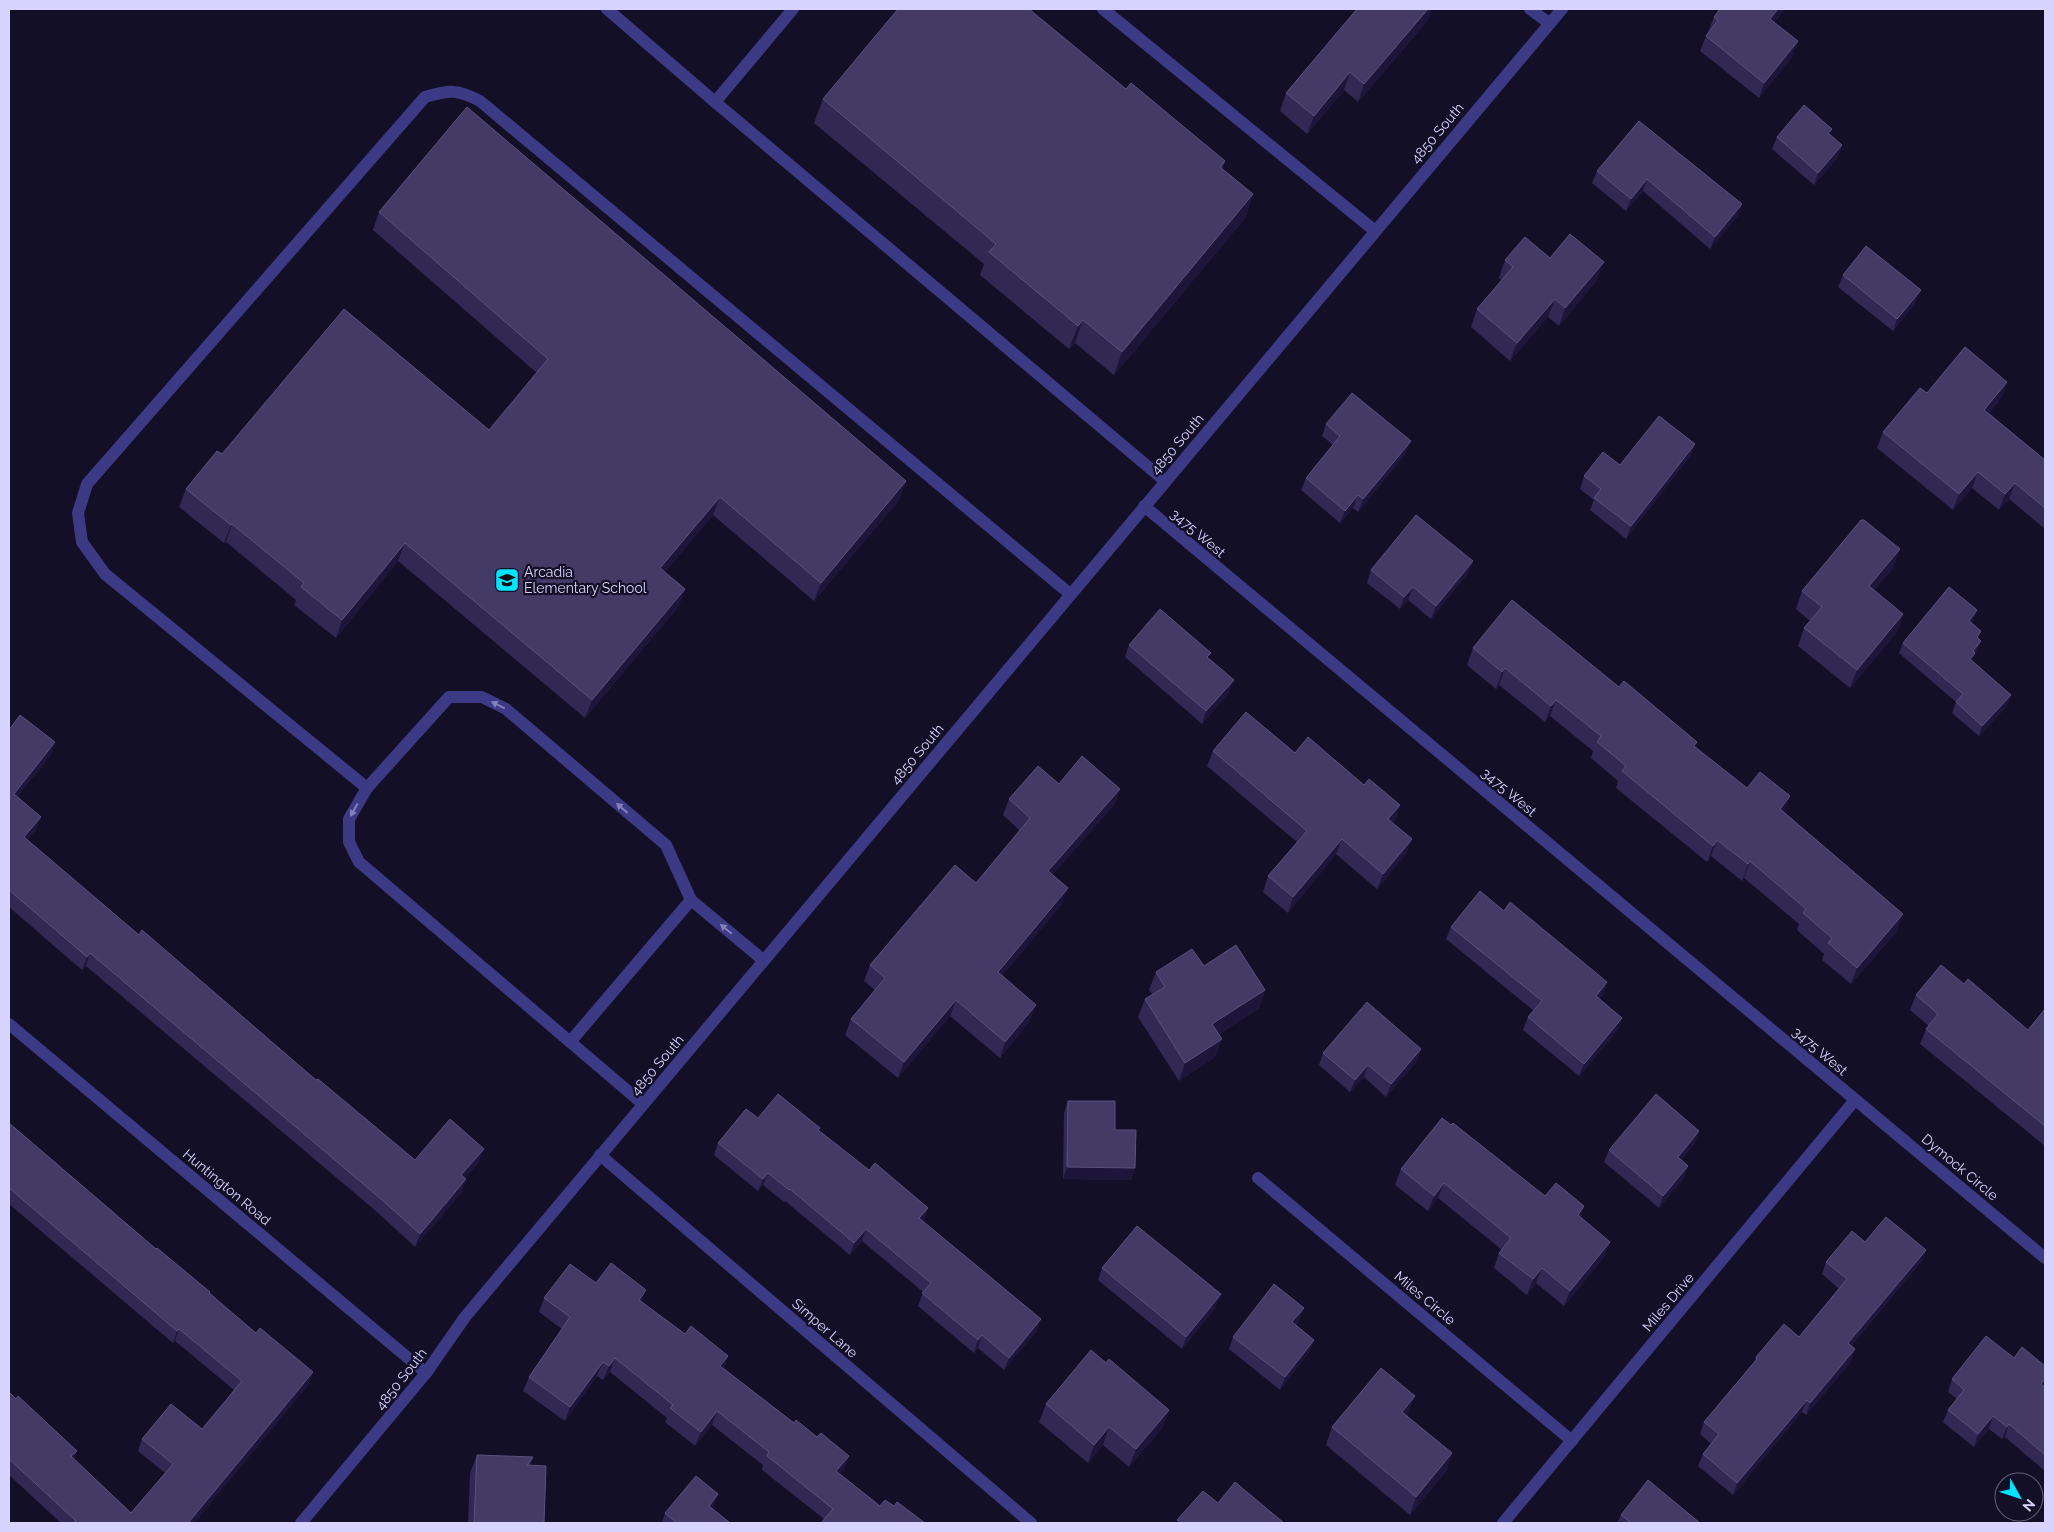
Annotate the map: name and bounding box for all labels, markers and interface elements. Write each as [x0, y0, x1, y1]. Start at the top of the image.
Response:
street label: 4850 South [1407, 100, 1467, 166]
street label: 4850 South [1147, 411, 1207, 477]
street label: 3475 West [1167, 506, 1229, 561]
place label: Arcadia Elementary School [524, 564, 647, 596]
school or university icon: Arcadia Elementary School [494, 567, 520, 593]
one-way arrow [490, 700, 505, 709]
street label: 4850 South [887, 721, 947, 787]
street label: 3475 West [1478, 765, 1540, 820]
one-way arrow [350, 803, 359, 816]
one-way arrow [616, 803, 629, 814]
one-way arrow [720, 923, 732, 935]
street label: 3475 West [1789, 1024, 1851, 1079]
street label: 4850 South [627, 1032, 687, 1098]
street label: Dymock Circle [1919, 1130, 2001, 1204]
street label: Huntington Road [180, 1146, 274, 1228]
street label: Miles Circle [1391, 1268, 1459, 1328]
street label: Miles Drive [1639, 1270, 1697, 1334]
street label: Simper Lane [789, 1295, 861, 1361]
street label: 4850 South [372, 1345, 430, 1413]
north arrow [1994, 1472, 2044, 1522]
text: N [2019, 1496, 2039, 1515]

